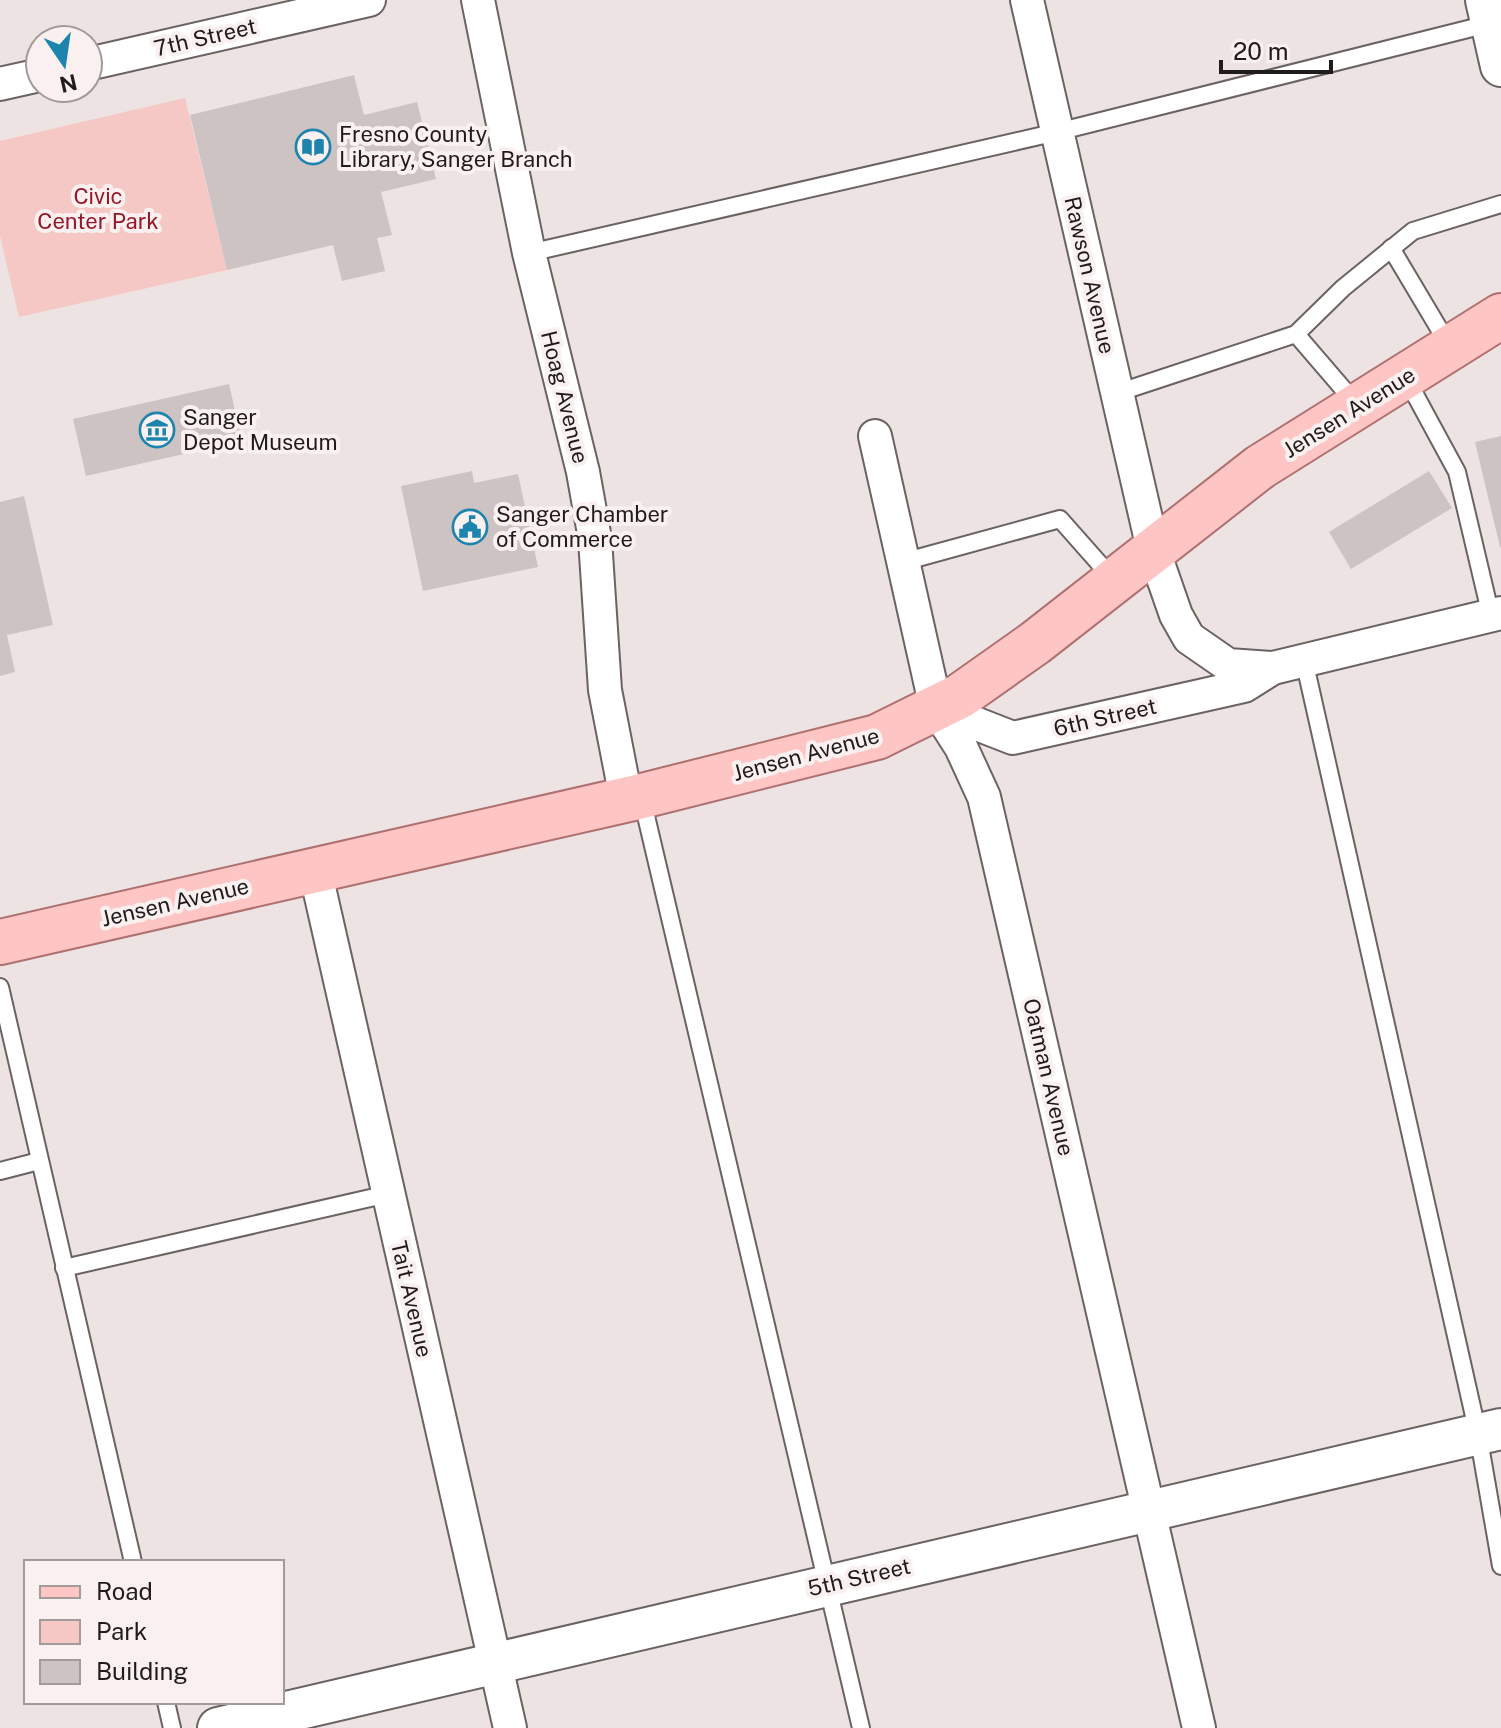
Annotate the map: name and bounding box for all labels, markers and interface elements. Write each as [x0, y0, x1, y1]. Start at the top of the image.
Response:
street label: 7th Street [151, 13, 259, 61]
north arrow [24, 24, 104, 104]
scale bar [1221, 24, 1331, 74]
text: 20 m [1233, 37, 1289, 65]
text: N [57, 69, 80, 98]
place label: Fresno County Library, Sanger Branch [339, 121, 572, 172]
library icon: Fresno County Library, Sanger Branch [294, 128, 332, 166]
park label: Civic Center Park [37, 183, 159, 234]
street label: Rawson Avenue [1059, 194, 1121, 356]
street label: Hoag Avenue [536, 328, 594, 466]
street label: Jensen Avenue [1278, 361, 1420, 463]
place label: Sanger Depot Museum [183, 404, 337, 455]
museum icon: Sanger Depot Museum [138, 411, 176, 449]
place label: Sanger Chamber of Commerce [496, 501, 668, 552]
public building icon: Sanger Chamber of Commerce [451, 508, 489, 546]
street label: 6th Street [1051, 693, 1159, 741]
street label: Jensen Avenue [730, 722, 882, 786]
street label: Jensen Avenue [99, 872, 251, 932]
street label: Oatman Avenue [1018, 996, 1080, 1158]
street label: Tait Avenue [386, 1238, 438, 1360]
street label: 5th Street [805, 1553, 913, 1601]
legend [24, 1560, 284, 1704]
text: Road [96, 1577, 153, 1605]
text: Park [96, 1617, 147, 1645]
text: Building [96, 1657, 188, 1685]

